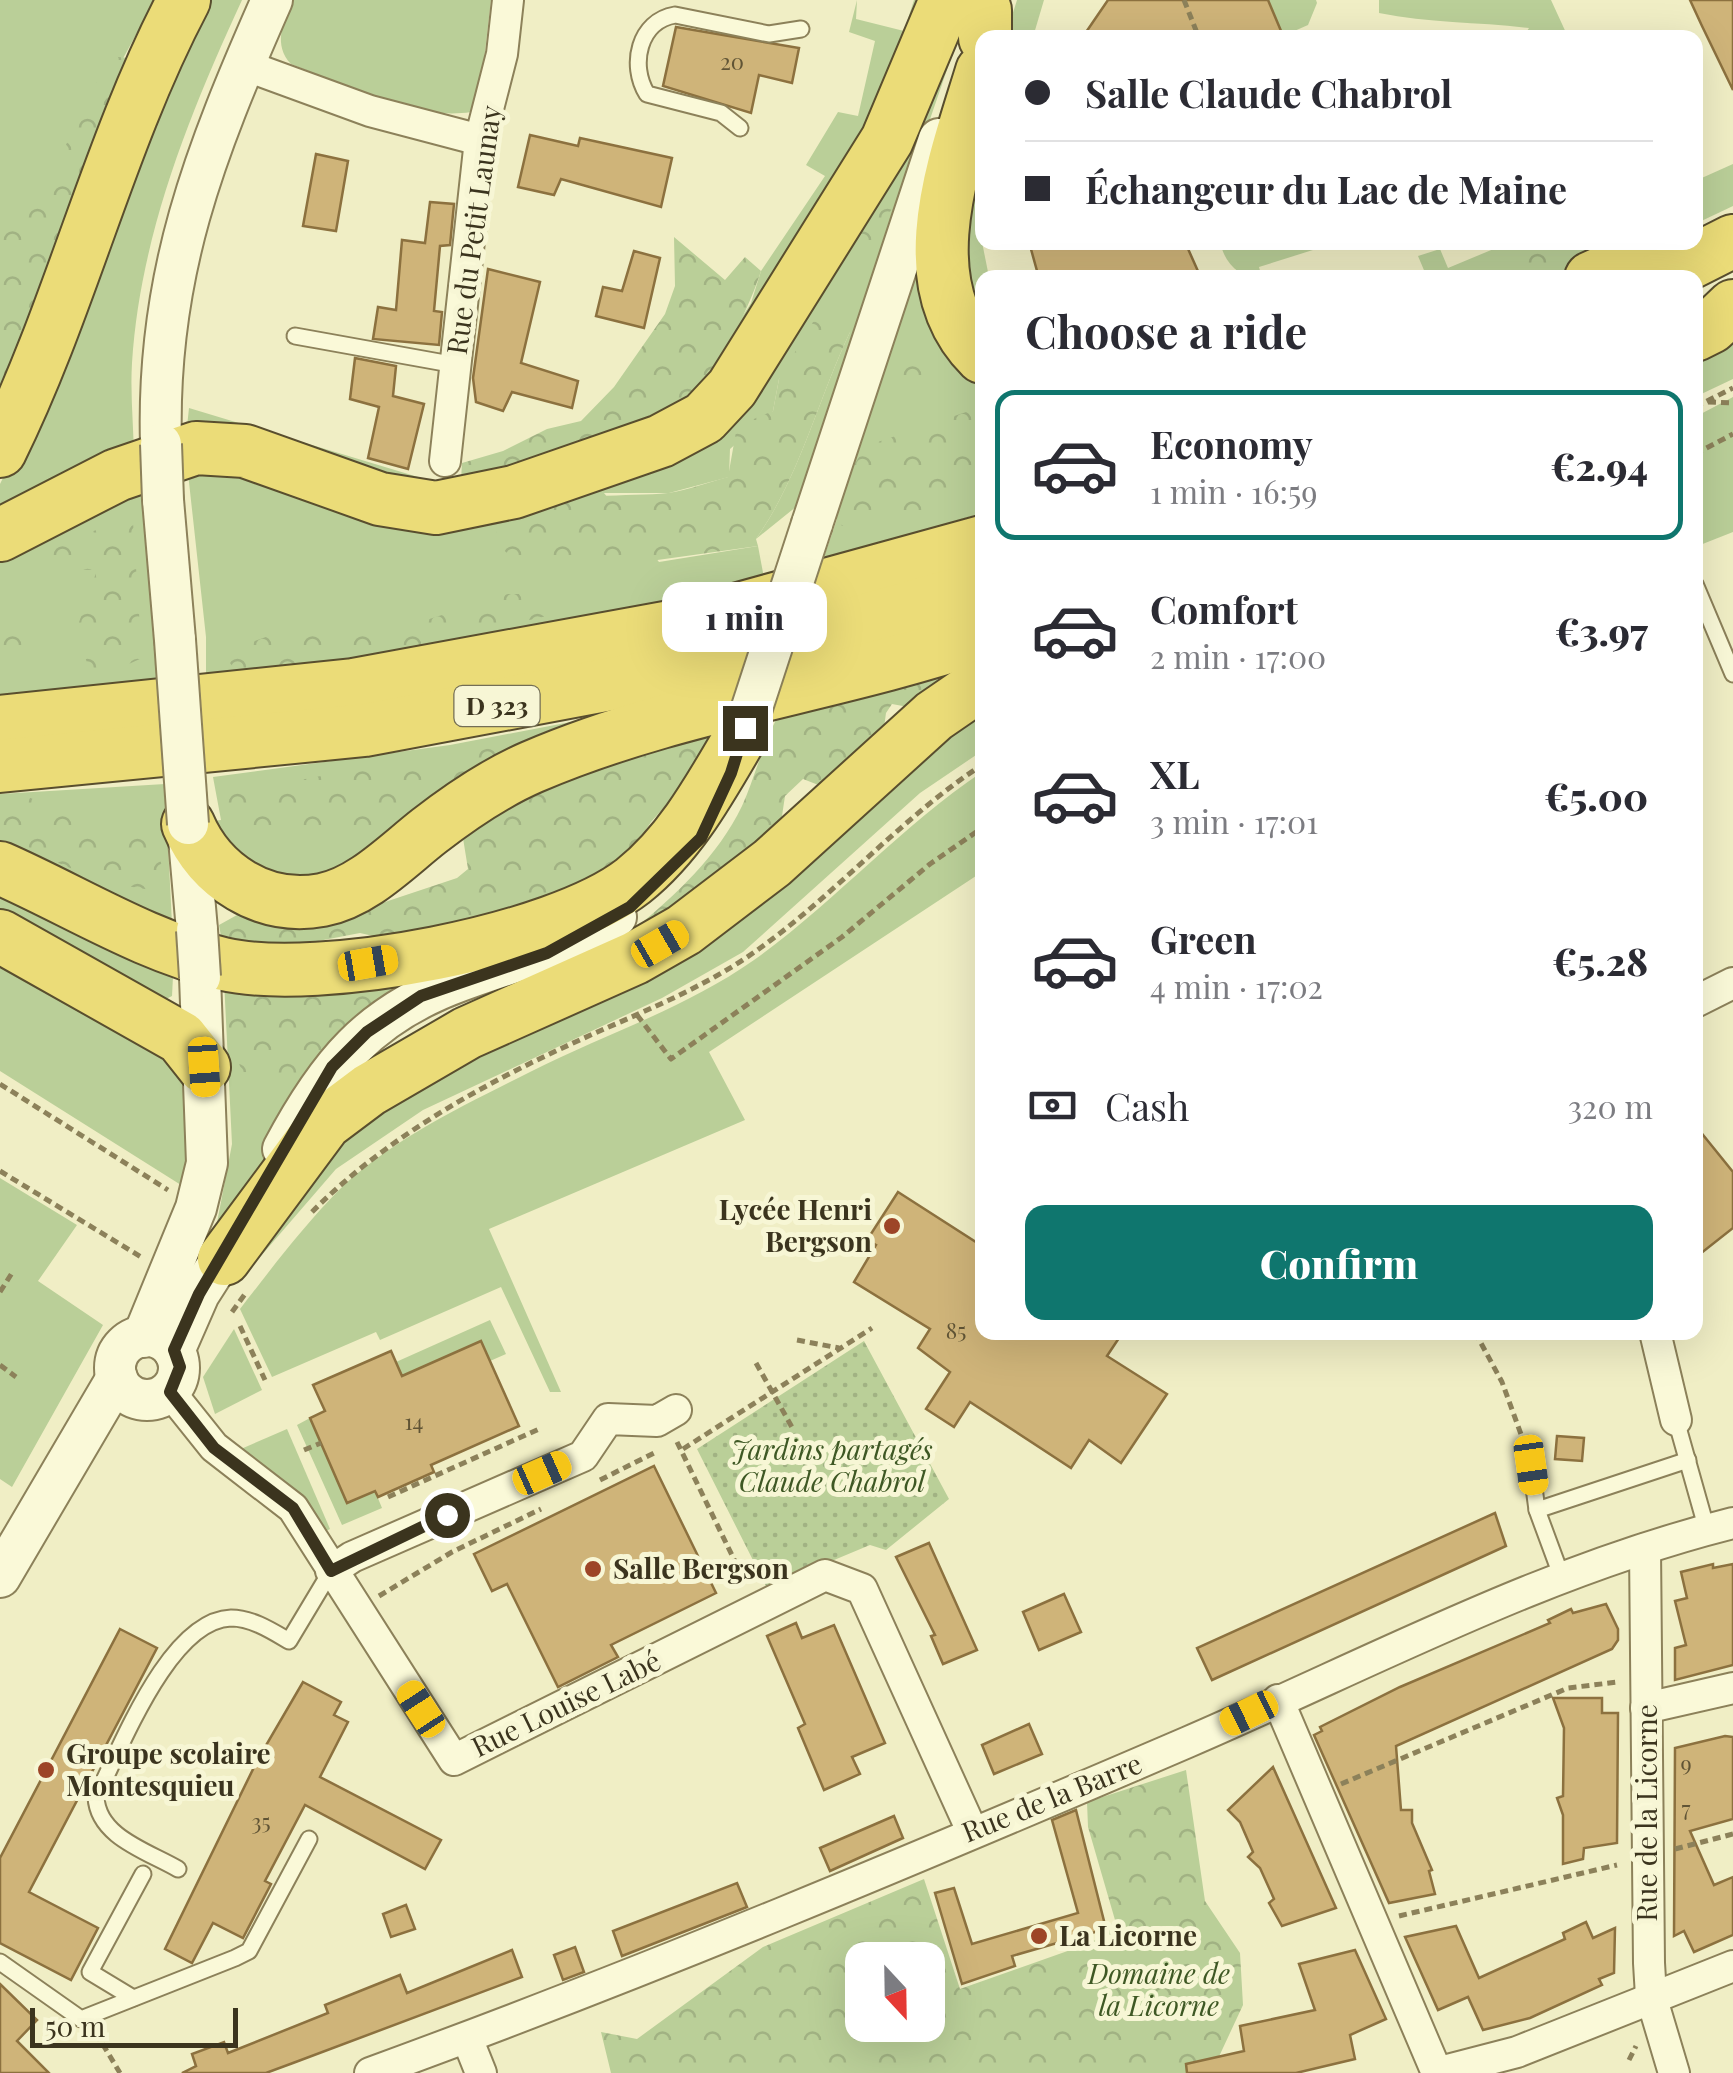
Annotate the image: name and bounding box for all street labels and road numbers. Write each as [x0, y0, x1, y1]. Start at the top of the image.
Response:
street label: Rue du Petit Launay [437, 103, 508, 357]
road number: D 323 [454, 686, 540, 726]
street label: Rue Louise Labé [465, 1641, 666, 1764]
street label: Rue de la Licorne [1627, 1704, 1664, 1922]
street label: Rue de la Barre [956, 1744, 1147, 1849]

